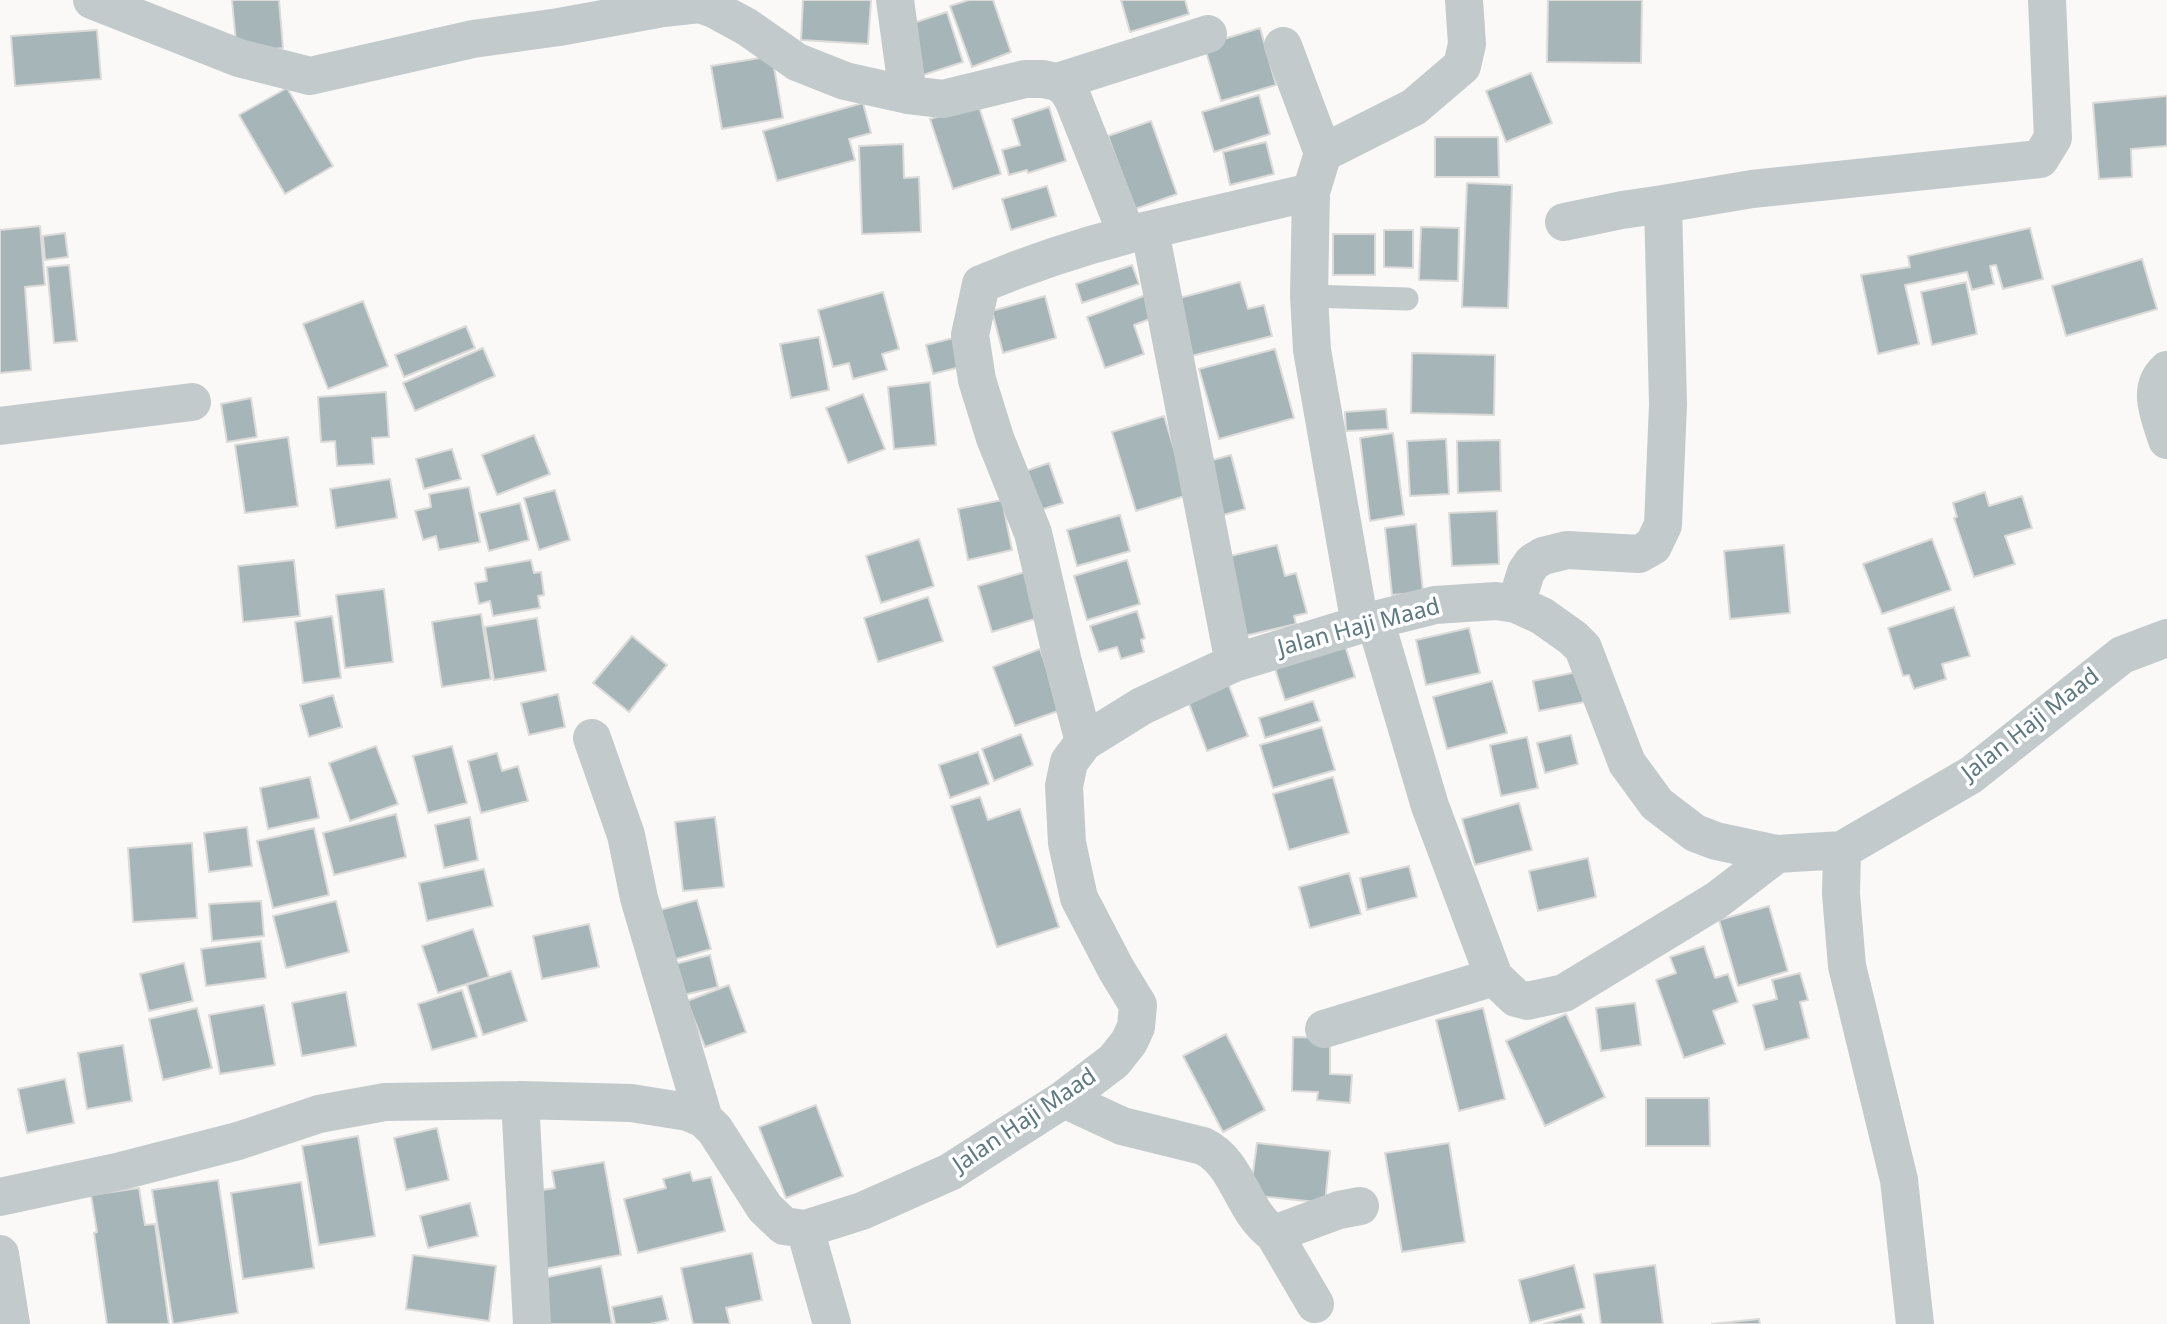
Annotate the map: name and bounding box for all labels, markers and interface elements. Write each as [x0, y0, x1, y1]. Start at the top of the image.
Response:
street label: Jalan Haji Maad [1275, 593, 1443, 663]
street label: Jalan Haji Maad [1957, 663, 2105, 787]
street label: Jalan Haji Maad [948, 1063, 1102, 1179]

